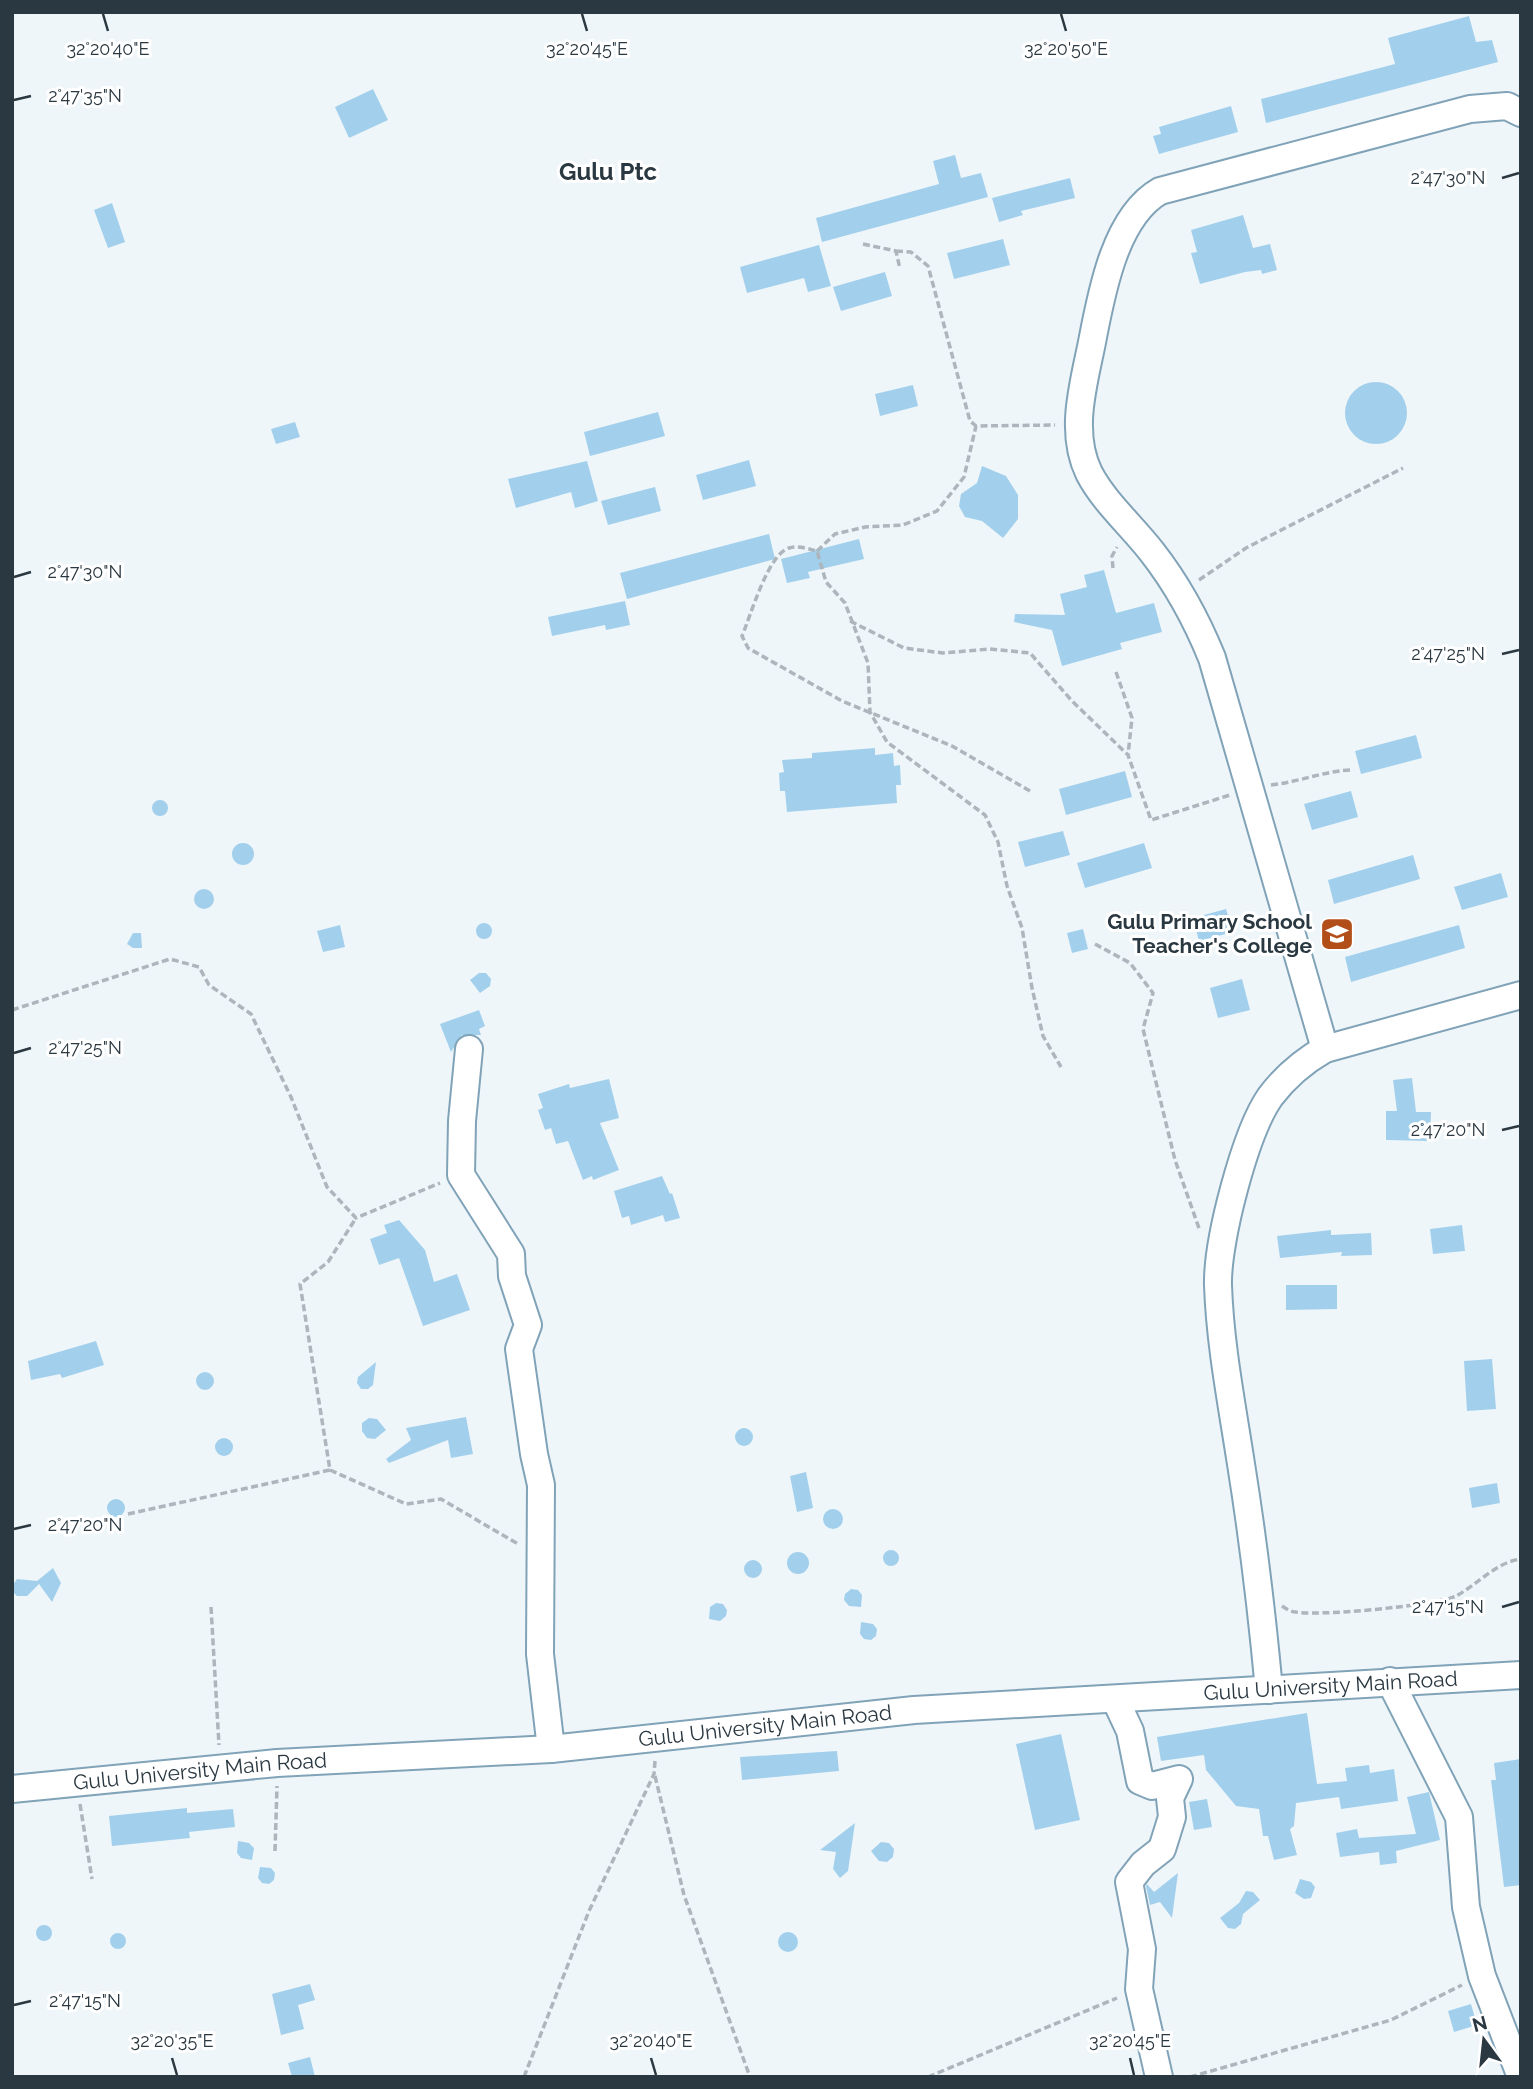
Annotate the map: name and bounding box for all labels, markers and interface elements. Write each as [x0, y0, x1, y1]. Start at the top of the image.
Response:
text: 32°20'40"E [66, 38, 150, 59]
text: 32°20'45"E [546, 38, 628, 59]
text: 32°20'50"E [1024, 38, 1108, 59]
text: 2°47'35"N [48, 85, 122, 106]
district label: Gulu Ptc [559, 157, 657, 186]
text: 2°47'30"N [1411, 167, 1485, 188]
text: 2°47'30"N [48, 561, 122, 582]
text: 2°47'25"N [1411, 643, 1485, 664]
place label: Gulu Primary School Teacher's College [1107, 909, 1312, 958]
school or university icon: Gulu Primary School Teacher's College [1318, 915, 1356, 953]
text: 2°47'25"N [48, 1037, 122, 1058]
text: 2°47'20"N [1411, 1119, 1485, 1140]
text: 2°47'20"N [48, 1514, 122, 1535]
text: 2°47'15"N [1412, 1596, 1484, 1617]
street label: Gulu University Main Road [1203, 1666, 1458, 1705]
street label: Gulu University Main Road [637, 1699, 893, 1752]
street label: Gulu University Main Road [72, 1747, 328, 1795]
text: 2°47'15"N [49, 1990, 121, 2011]
north arrow [1449, 2005, 1519, 2075]
text: N [1470, 2011, 1489, 2036]
text: 32°20'35"E [131, 2030, 213, 2051]
text: 32°20'40"E [609, 2030, 693, 2051]
text: 32°20'45"E [1089, 2030, 1171, 2051]

